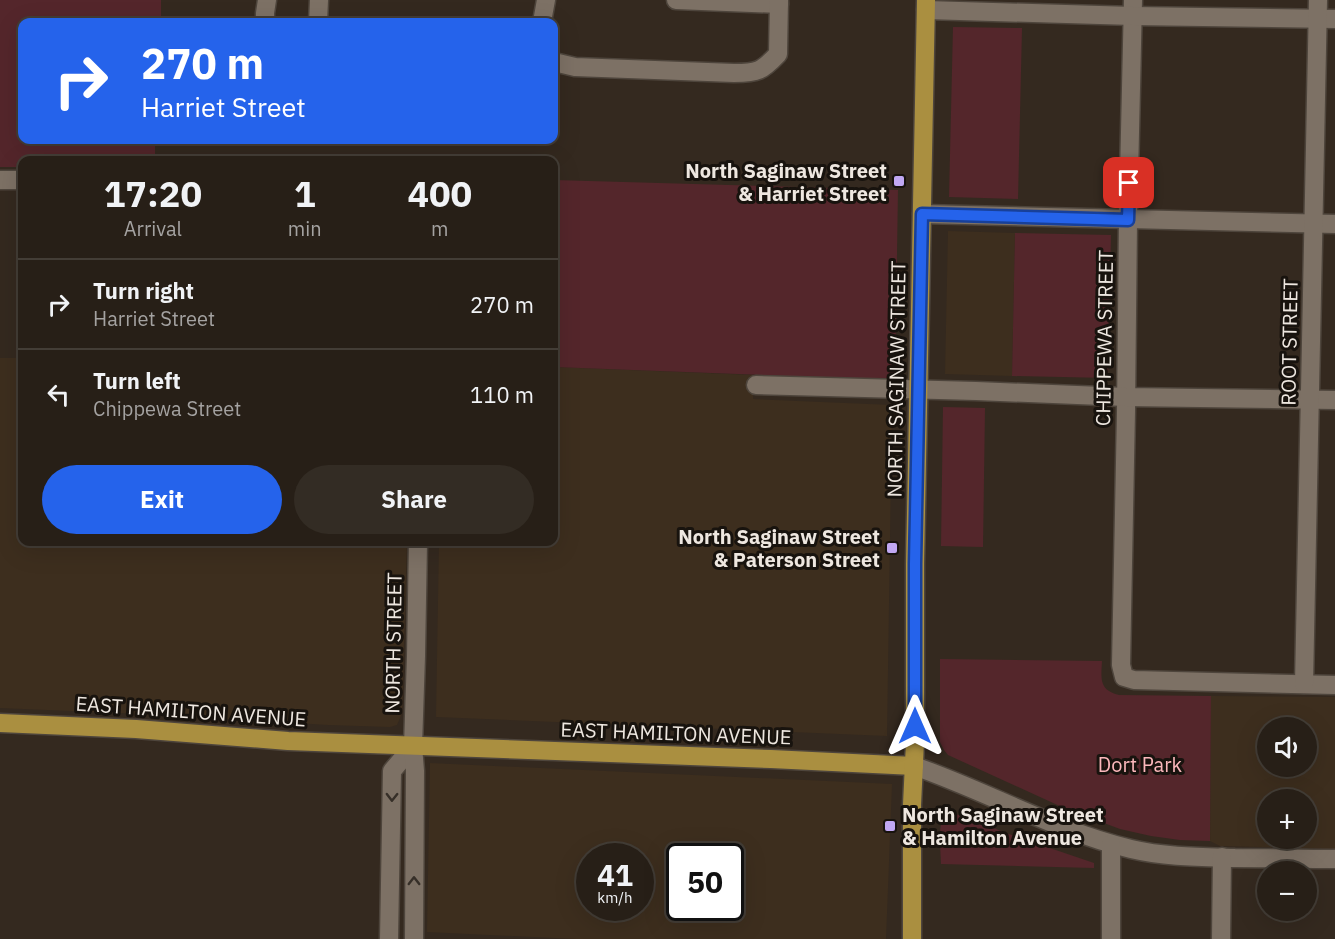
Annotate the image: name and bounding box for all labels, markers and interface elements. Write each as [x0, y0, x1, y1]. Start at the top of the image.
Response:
text: 270 m [141, 36, 264, 91]
icon: right [42, 42, 120, 120]
text: Harriet Street [141, 89, 306, 124]
place label: North Saginaw Street & Harriet Street [685, 157, 887, 207]
pin [1103, 157, 1154, 208]
icon: arrive [1112, 166, 1145, 199]
text: 17:20 [104, 170, 202, 217]
text: 1 [294, 170, 316, 217]
text: 400 [407, 170, 472, 217]
marker: North Saginaw Street & Harriet Street [892, 174, 906, 188]
text: Arrival [124, 215, 182, 242]
text: min [288, 215, 322, 242]
text: m [431, 215, 449, 242]
street label: CHIPPEWA STREET [1089, 250, 1119, 426]
street label: NORTH SAGINAW STREET [880, 260, 912, 498]
text: Turn right [93, 276, 194, 305]
street label: ROOT STREET [1274, 278, 1304, 406]
icon: right [42, 288, 75, 321]
text: 270 m [470, 290, 534, 319]
text: Harriet Street [93, 305, 215, 332]
text: Turn left [93, 366, 181, 395]
icon: left [42, 378, 75, 411]
text: 110 m [470, 380, 534, 409]
text: Chippewa Street [93, 395, 241, 422]
button: Exit [42, 465, 282, 534]
button: Share [294, 465, 534, 534]
place label: North Saginaw Street & Paterson Street [678, 523, 880, 573]
marker: North Saginaw Street & Paterson Street [885, 541, 899, 555]
street label: NORTH STREET [378, 572, 408, 714]
street label: EAST HAMILTON AVENUE [75, 689, 307, 733]
position arrow [883, 694, 947, 758]
street label: EAST HAMILTON AVENUE [560, 715, 792, 751]
map controls [1257, 717, 1317, 921]
button: sound [1257, 717, 1317, 777]
park label: Dort Park [1098, 751, 1183, 778]
button: + [1257, 789, 1317, 849]
one-way arrow [386, 792, 398, 801]
place label: North Saginaw Street & Hamilton Avenue [902, 801, 1104, 851]
marker: North Saginaw Street & Hamilton Avenue [883, 819, 897, 833]
speed limit sign: 50 [666, 843, 744, 921]
text: 41 [597, 855, 633, 894]
button: − [1257, 861, 1317, 921]
one-way arrow [408, 876, 420, 885]
text: km/h [597, 888, 633, 907]

